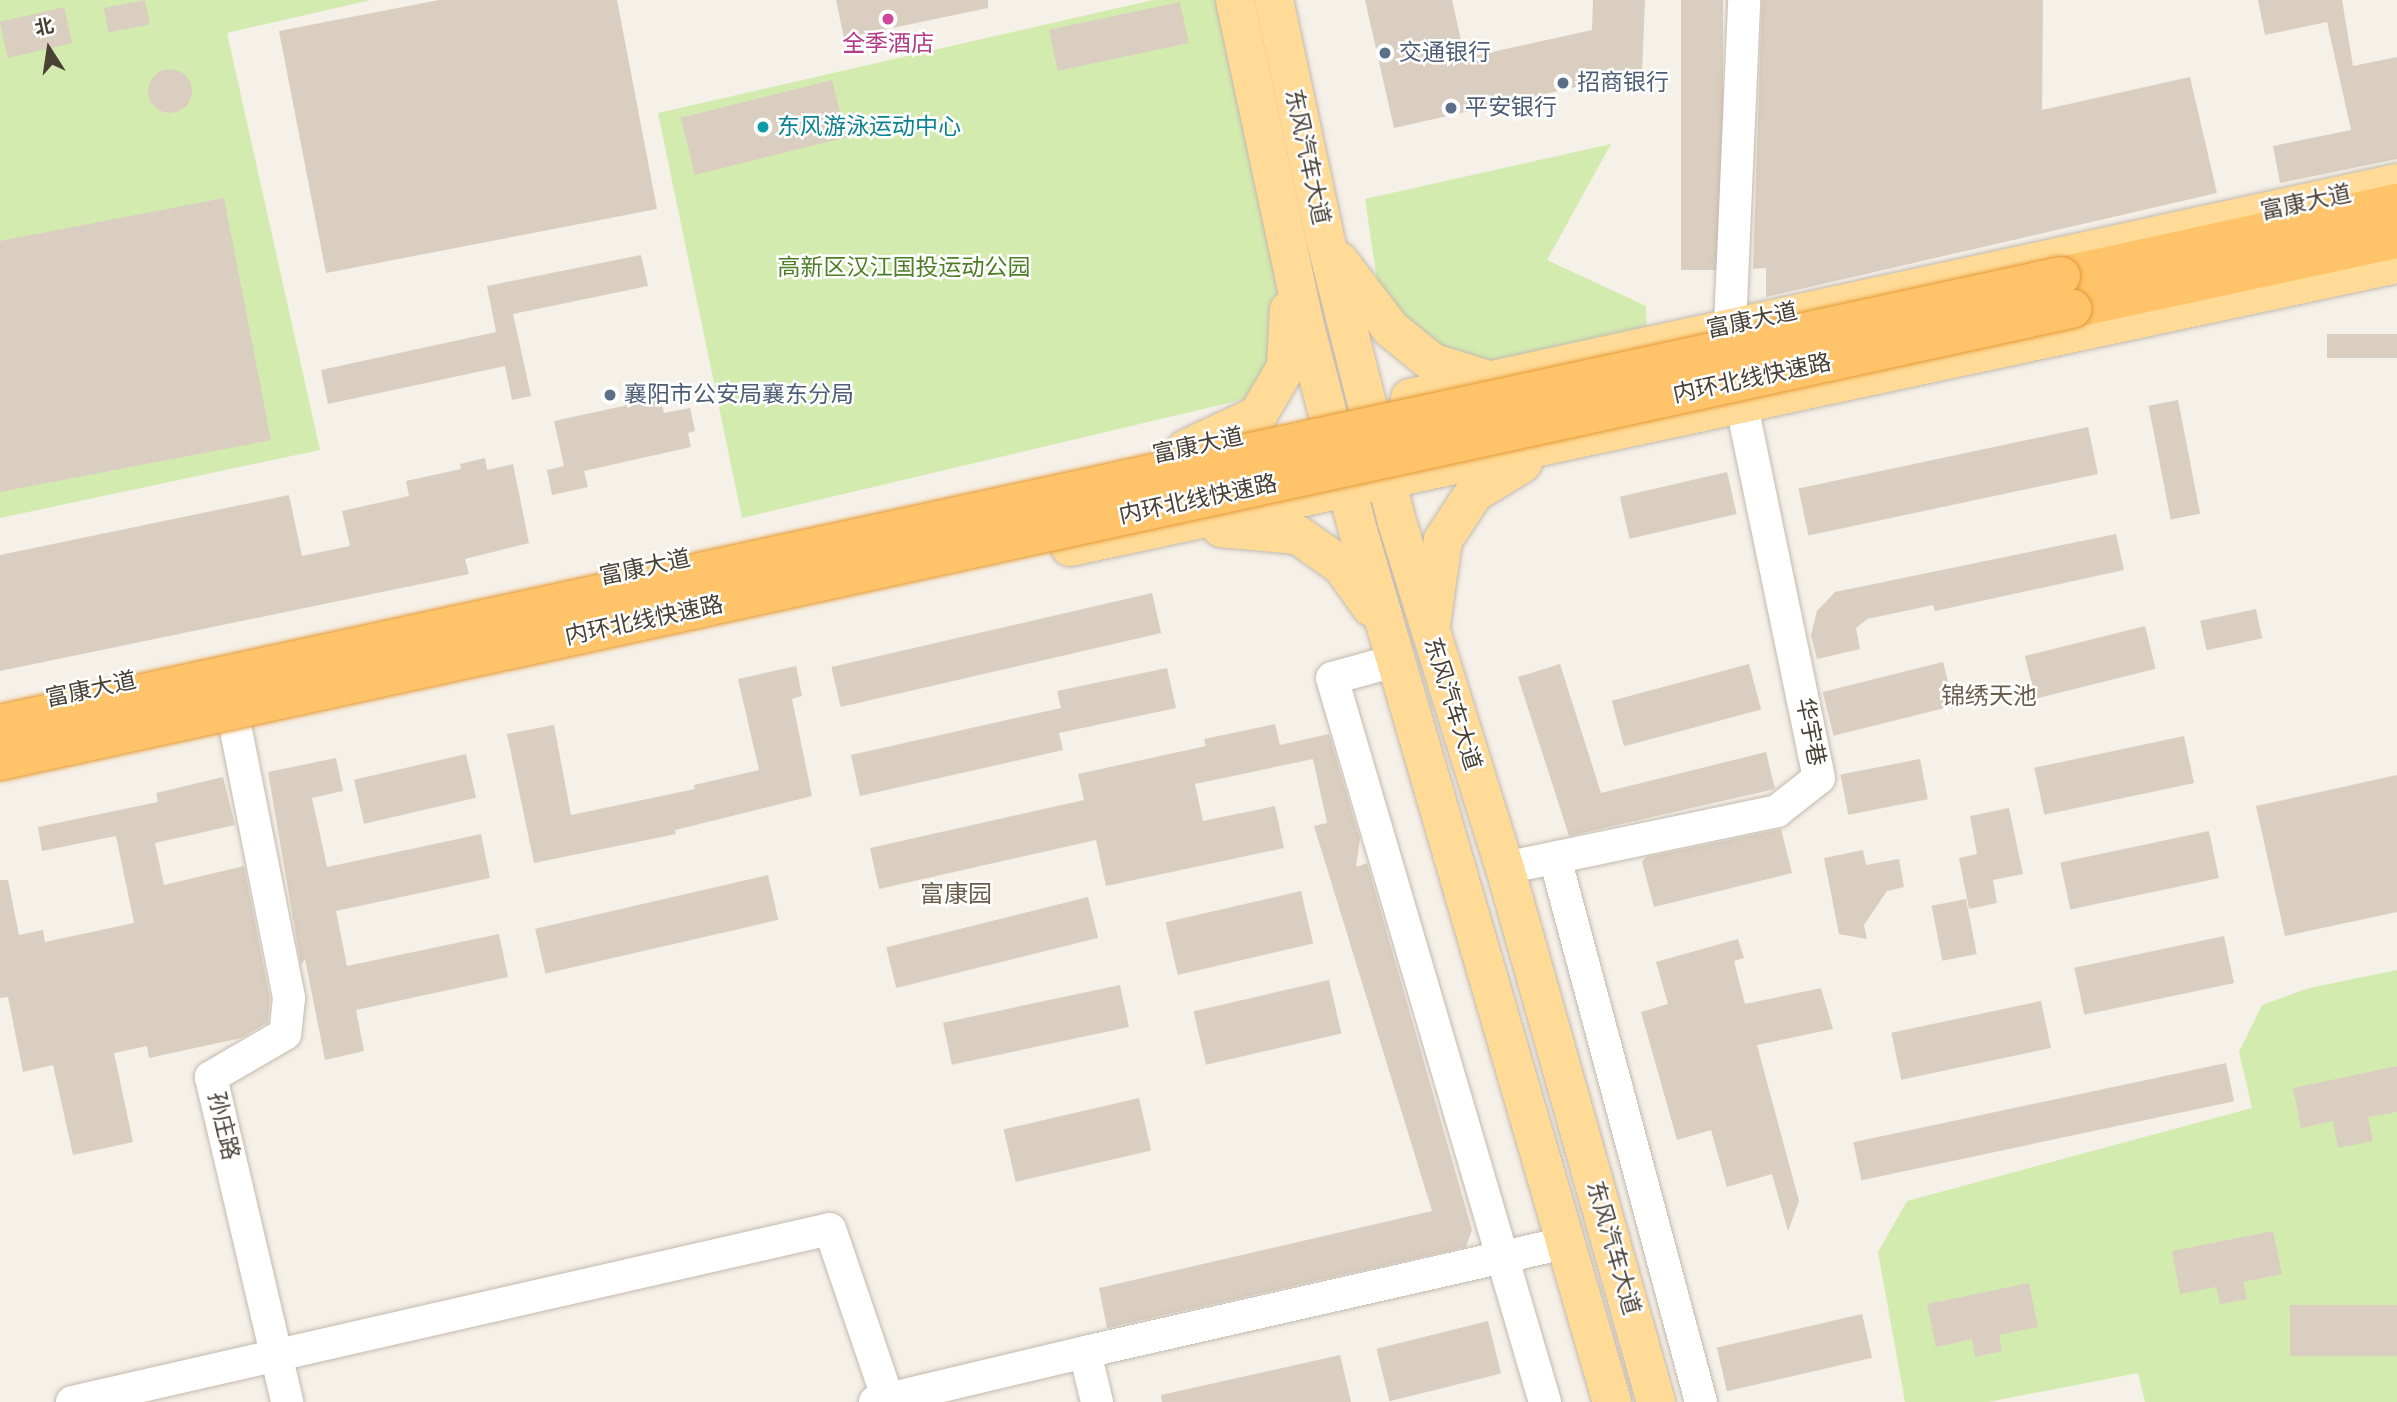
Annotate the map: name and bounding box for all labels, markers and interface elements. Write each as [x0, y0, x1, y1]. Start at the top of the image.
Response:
marker: 全季酒店 [880, 11, 896, 27]
north arrow [14, 14, 84, 84]
text: 北 [33, 15, 56, 41]
place label: 全季酒店 [842, 30, 934, 58]
place label: 交通银行 [1399, 39, 1491, 67]
marker: 交通银行 [1377, 45, 1393, 61]
place label: 招商银行 [1577, 69, 1669, 97]
marker: 招商银行 [1555, 75, 1571, 91]
street label: 东风汽车大道 [1279, 87, 1335, 227]
place label: 平安银行 [1465, 94, 1557, 122]
marker: 平安银行 [1443, 100, 1459, 116]
place label: 东风游泳运动中心 [777, 113, 961, 141]
marker: 东风游泳运动中心 [755, 119, 771, 135]
street label: 富康大道 [2258, 180, 2354, 226]
park label: 高新区汉江国投运动公园 [778, 254, 1030, 282]
street label: 富康大道 [1704, 298, 1800, 344]
street label: 内环北线快速路 [1670, 349, 1834, 409]
place label: 襄阳市公安局襄东分局 [624, 381, 854, 409]
marker: 襄阳市公安局襄东分局 [602, 387, 618, 403]
street label: 富康大道 [1150, 423, 1246, 469]
street label: 内环北线快速路 [1116, 470, 1280, 530]
street label: 富康大道 [597, 545, 693, 591]
street label: 内环北线快速路 [562, 591, 726, 651]
street label: 东风汽车大道 [1418, 634, 1486, 774]
street label: 富康大道 [43, 667, 139, 713]
district label: 锦绣天池 [1941, 683, 2037, 711]
street label: 华宇巷 [1790, 696, 1830, 768]
district label: 富康园 [920, 881, 992, 909]
street label: 孙庄路 [202, 1089, 244, 1163]
street label: 东风汽车大道 [1581, 1178, 1645, 1318]

